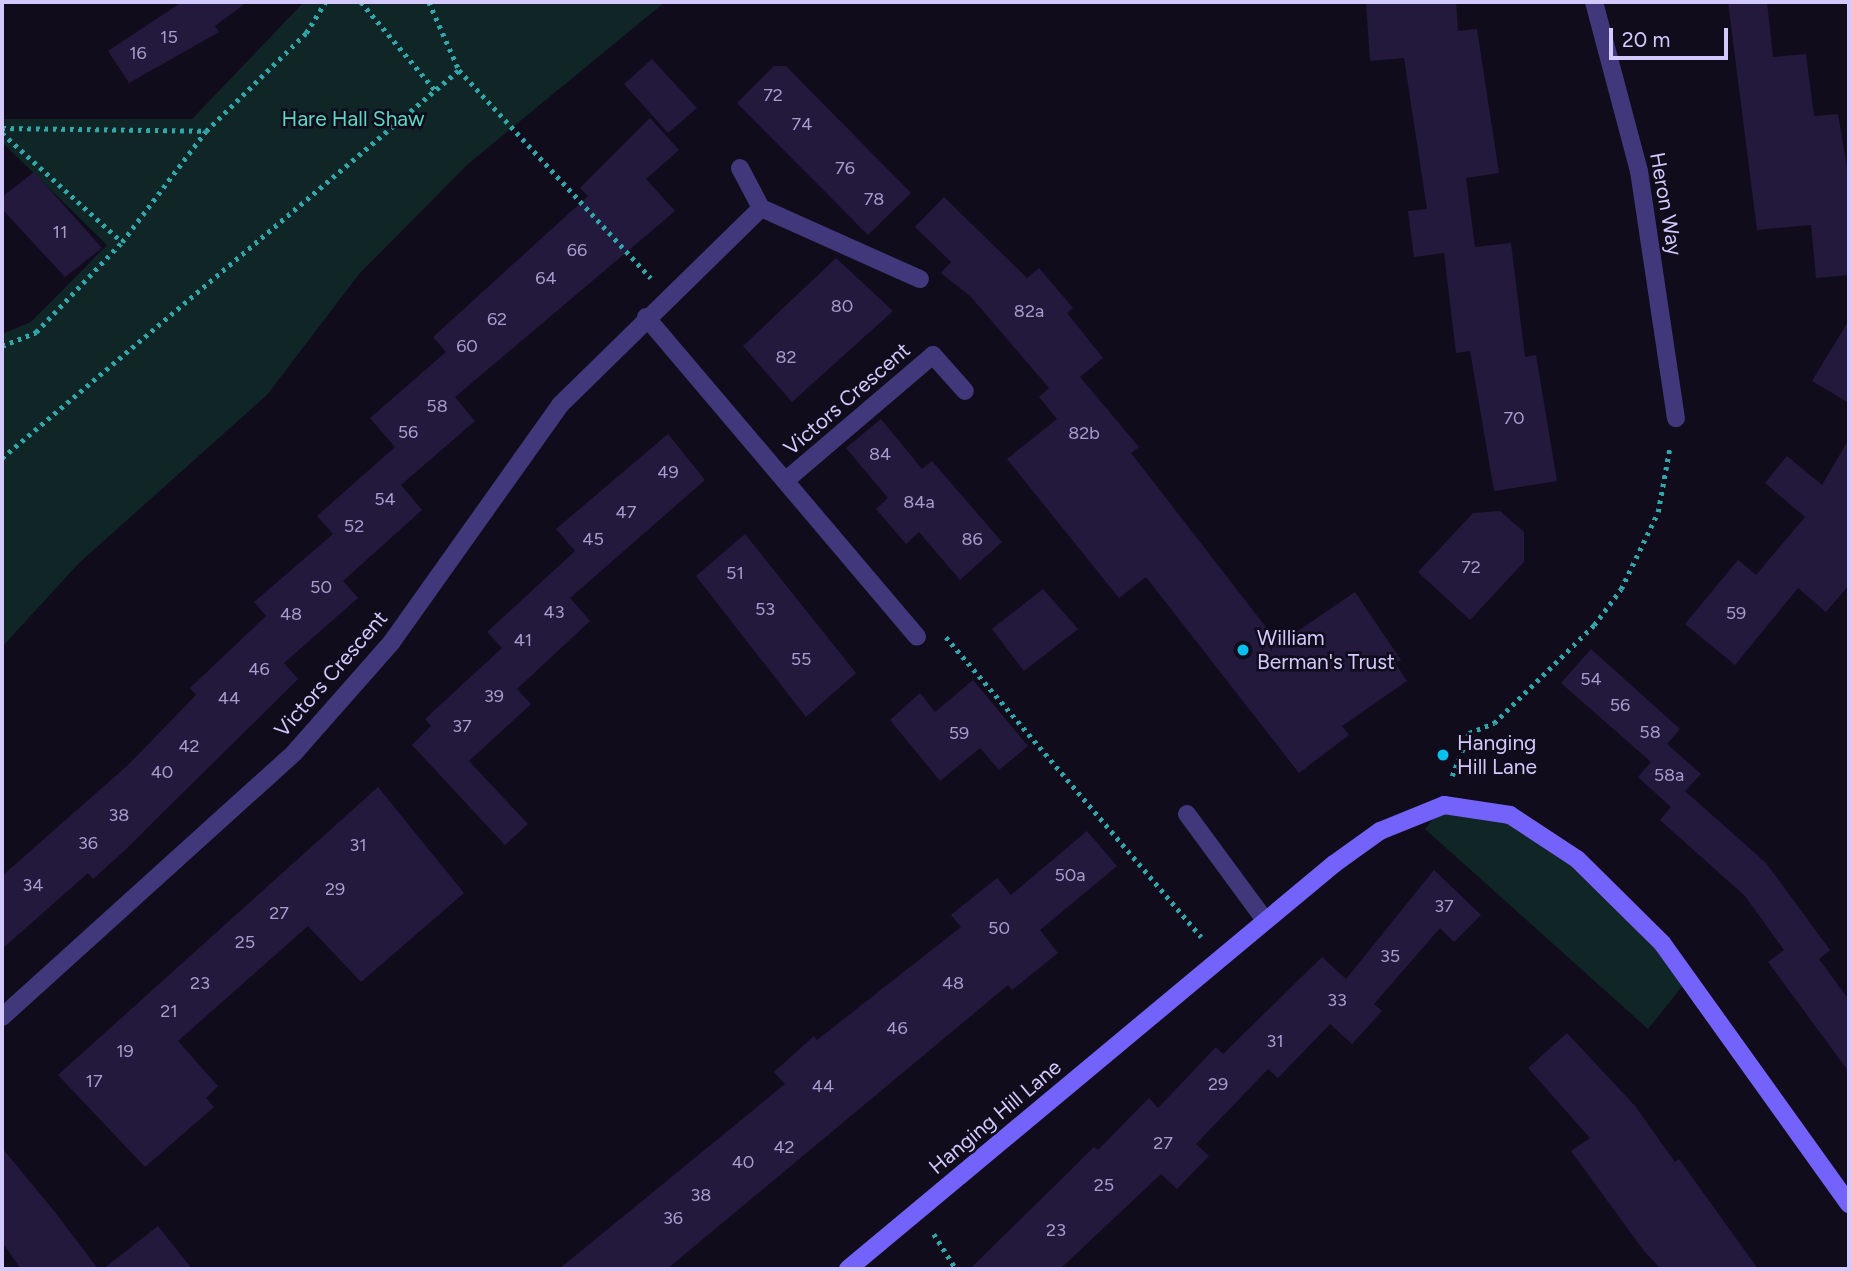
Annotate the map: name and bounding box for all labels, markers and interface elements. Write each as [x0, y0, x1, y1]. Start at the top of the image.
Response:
scale bar [1613, 14, 1732, 58]
house number: 15 [160, 26, 178, 48]
text: 20 m [1622, 27, 1670, 52]
house number: 16 [129, 42, 147, 64]
house number: 72 [763, 84, 783, 106]
park label: Hare Hall Shaw [282, 106, 424, 132]
house number: 74 [792, 113, 812, 135]
street label: Heron Way [1645, 150, 1687, 258]
house number: 76 [835, 157, 855, 179]
house number: 78 [864, 188, 884, 210]
house number: 11 [53, 221, 67, 243]
house number: 66 [567, 239, 587, 261]
house number: 64 [535, 267, 557, 289]
house number: 80 [831, 295, 853, 317]
house number: 82a [1014, 300, 1044, 322]
house number: 62 [487, 308, 507, 330]
house number: 60 [456, 335, 478, 357]
street label: Victors Crescent [779, 337, 915, 461]
house number: 82 [775, 346, 797, 368]
house number: 58 [426, 395, 448, 417]
house number: 70 [1503, 407, 1525, 429]
house number: 56 [398, 421, 418, 443]
house number: 82b [1068, 422, 1100, 444]
house number: 84 [869, 443, 891, 465]
house number: 49 [657, 461, 679, 483]
house number: 54 [374, 488, 396, 510]
house number: 84a [903, 491, 935, 513]
house number: 47 [616, 501, 636, 523]
house number: 52 [344, 515, 364, 537]
house number: 45 [582, 528, 604, 550]
house number: 86 [961, 528, 983, 550]
house number: 72 [1461, 556, 1481, 578]
house number: 51 [726, 562, 744, 584]
house number: 50 [310, 576, 332, 598]
house number: 53 [755, 598, 775, 620]
house number: 43 [544, 601, 564, 623]
house number: 59 [1726, 602, 1746, 624]
house number: 48 [280, 603, 302, 625]
street label: Victors Crescent [269, 606, 393, 742]
place label: William Berman's Trust [1257, 625, 1395, 675]
house number: 41 [514, 629, 532, 651]
marker: William Berman's Trust [1235, 642, 1251, 658]
house number: 55 [791, 648, 811, 670]
house number: 46 [248, 658, 270, 680]
house number: 54 [1580, 668, 1602, 690]
house number: 39 [484, 685, 504, 707]
house number: 44 [218, 687, 240, 709]
house number: 56 [1610, 694, 1630, 716]
house number: 37 [452, 715, 472, 737]
house number: 58 [1639, 721, 1661, 743]
house number: 59 [949, 722, 969, 744]
place label: Hanging Hill Lane [1457, 730, 1537, 780]
house number: 42 [178, 735, 200, 757]
marker: Hanging Hill Lane [1435, 747, 1451, 763]
house number: 40 [151, 761, 173, 783]
house number: 58a [1654, 764, 1684, 786]
house number: 38 [109, 804, 129, 826]
house number: 36 [78, 832, 98, 854]
house number: 31 [349, 834, 367, 856]
house number: 50a [1054, 864, 1086, 886]
house number: 34 [23, 874, 43, 896]
house number: 29 [325, 878, 345, 900]
house number: 37 [1434, 895, 1454, 917]
house number: 27 [269, 902, 289, 924]
house number: 50 [988, 917, 1010, 939]
house number: 25 [235, 931, 255, 953]
house number: 35 [1380, 945, 1400, 967]
house number: 23 [190, 972, 210, 994]
house number: 48 [942, 972, 964, 994]
house number: 33 [1327, 989, 1347, 1011]
house number: 21 [160, 1000, 178, 1022]
house number: 46 [886, 1017, 908, 1039]
house number: 31 [1266, 1030, 1284, 1052]
house number: 19 [116, 1040, 134, 1062]
street label: Hanging Hill Lane [924, 1054, 1066, 1180]
house number: 17 [85, 1070, 103, 1092]
house number: 29 [1208, 1073, 1228, 1095]
house number: 44 [812, 1075, 834, 1097]
house number: 27 [1153, 1132, 1173, 1154]
house number: 42 [773, 1136, 795, 1158]
house number: 40 [732, 1151, 754, 1173]
house number: 25 [1094, 1174, 1114, 1196]
house number: 38 [691, 1184, 711, 1206]
house number: 36 [663, 1207, 683, 1229]
house number: 23 [1046, 1219, 1066, 1241]

